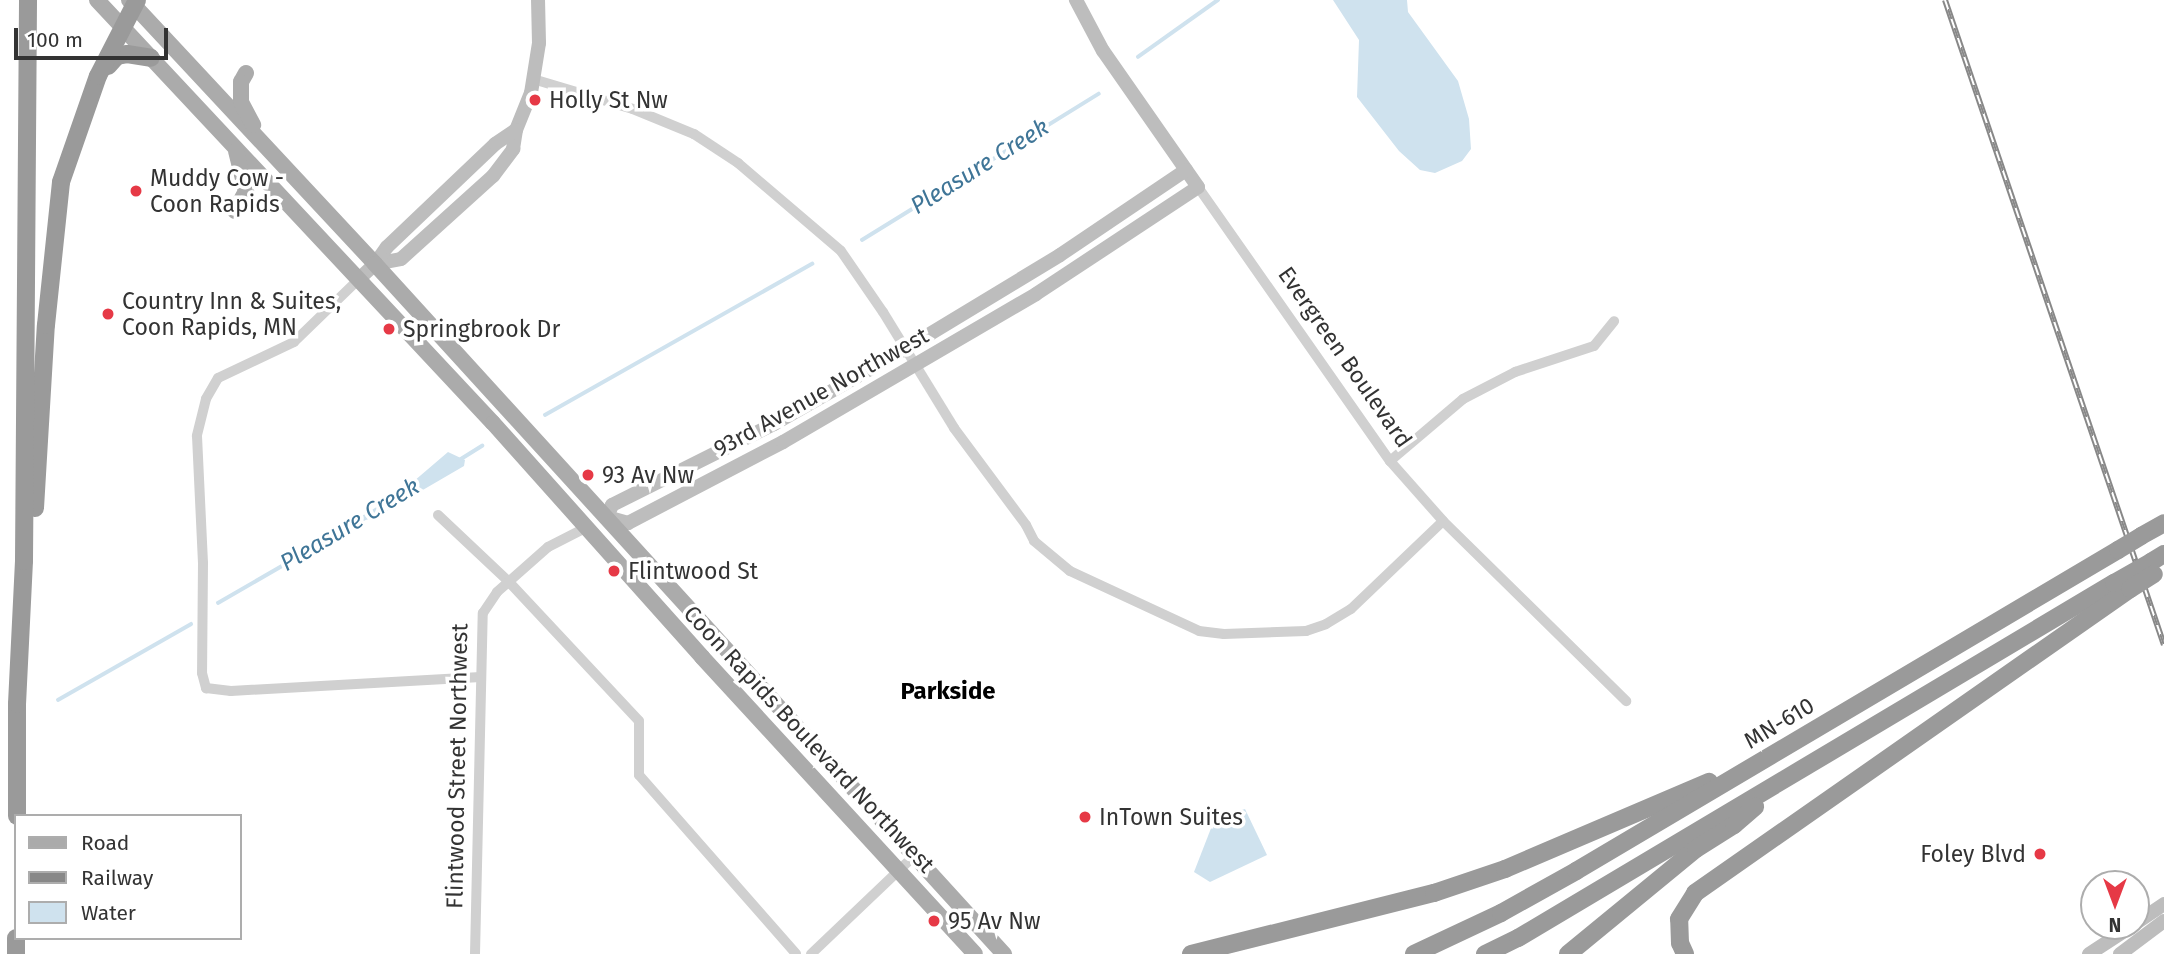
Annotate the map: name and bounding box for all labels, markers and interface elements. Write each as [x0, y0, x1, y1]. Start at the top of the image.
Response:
scale bar [18, 14, 172, 58]
text: 100 m [27, 27, 83, 53]
place label: Holly St Nw [549, 86, 668, 114]
marker: Holly St Nw [527, 92, 543, 108]
water label: Pleasure Creek [906, 113, 1054, 221]
place label: Muddy Cow - Coon Rapids [150, 164, 284, 218]
marker: Muddy Cow - Coon Rapids [128, 183, 144, 199]
street label: Evergreen Boulevard [1272, 261, 1418, 453]
place label: Country Inn & Suites, Coon Rapids, MN [122, 287, 341, 341]
marker: Country Inn & Suites, Coon Rapids, MN [100, 306, 116, 322]
place label: Springbrook Dr [403, 315, 560, 343]
marker: Springbrook Dr [381, 321, 397, 337]
street label: 93rd Avenue Northwest [709, 321, 933, 463]
place label: 93 Av Nw [602, 461, 694, 489]
marker: 93 Av Nw [580, 467, 596, 483]
water label: Pleasure Creek [275, 472, 425, 578]
place label: Flintwood St [628, 557, 758, 585]
marker: Flintwood St [606, 563, 622, 579]
street label: Coon Rapids Boulevard Northwest [678, 600, 940, 878]
street label: Flintwood Street Northwest [441, 623, 473, 909]
district label: Parkside [900, 678, 996, 706]
street label: MN-610 [1739, 691, 1819, 755]
place label: InTown Suites [1099, 803, 1243, 831]
marker: InTown Suites [1077, 809, 1093, 825]
legend [14, 814, 242, 940]
text: Road [81, 830, 129, 856]
place label: Foley Blvd [1920, 840, 2026, 868]
marker: Foley Blvd [2032, 846, 2048, 862]
text: Railway [81, 865, 153, 891]
north arrow [2080, 870, 2150, 940]
text: Water [81, 900, 136, 926]
place label: 95 Av Nw [948, 907, 1040, 935]
marker: 95 Av Nw [926, 913, 942, 929]
text: N [2109, 913, 2121, 936]

